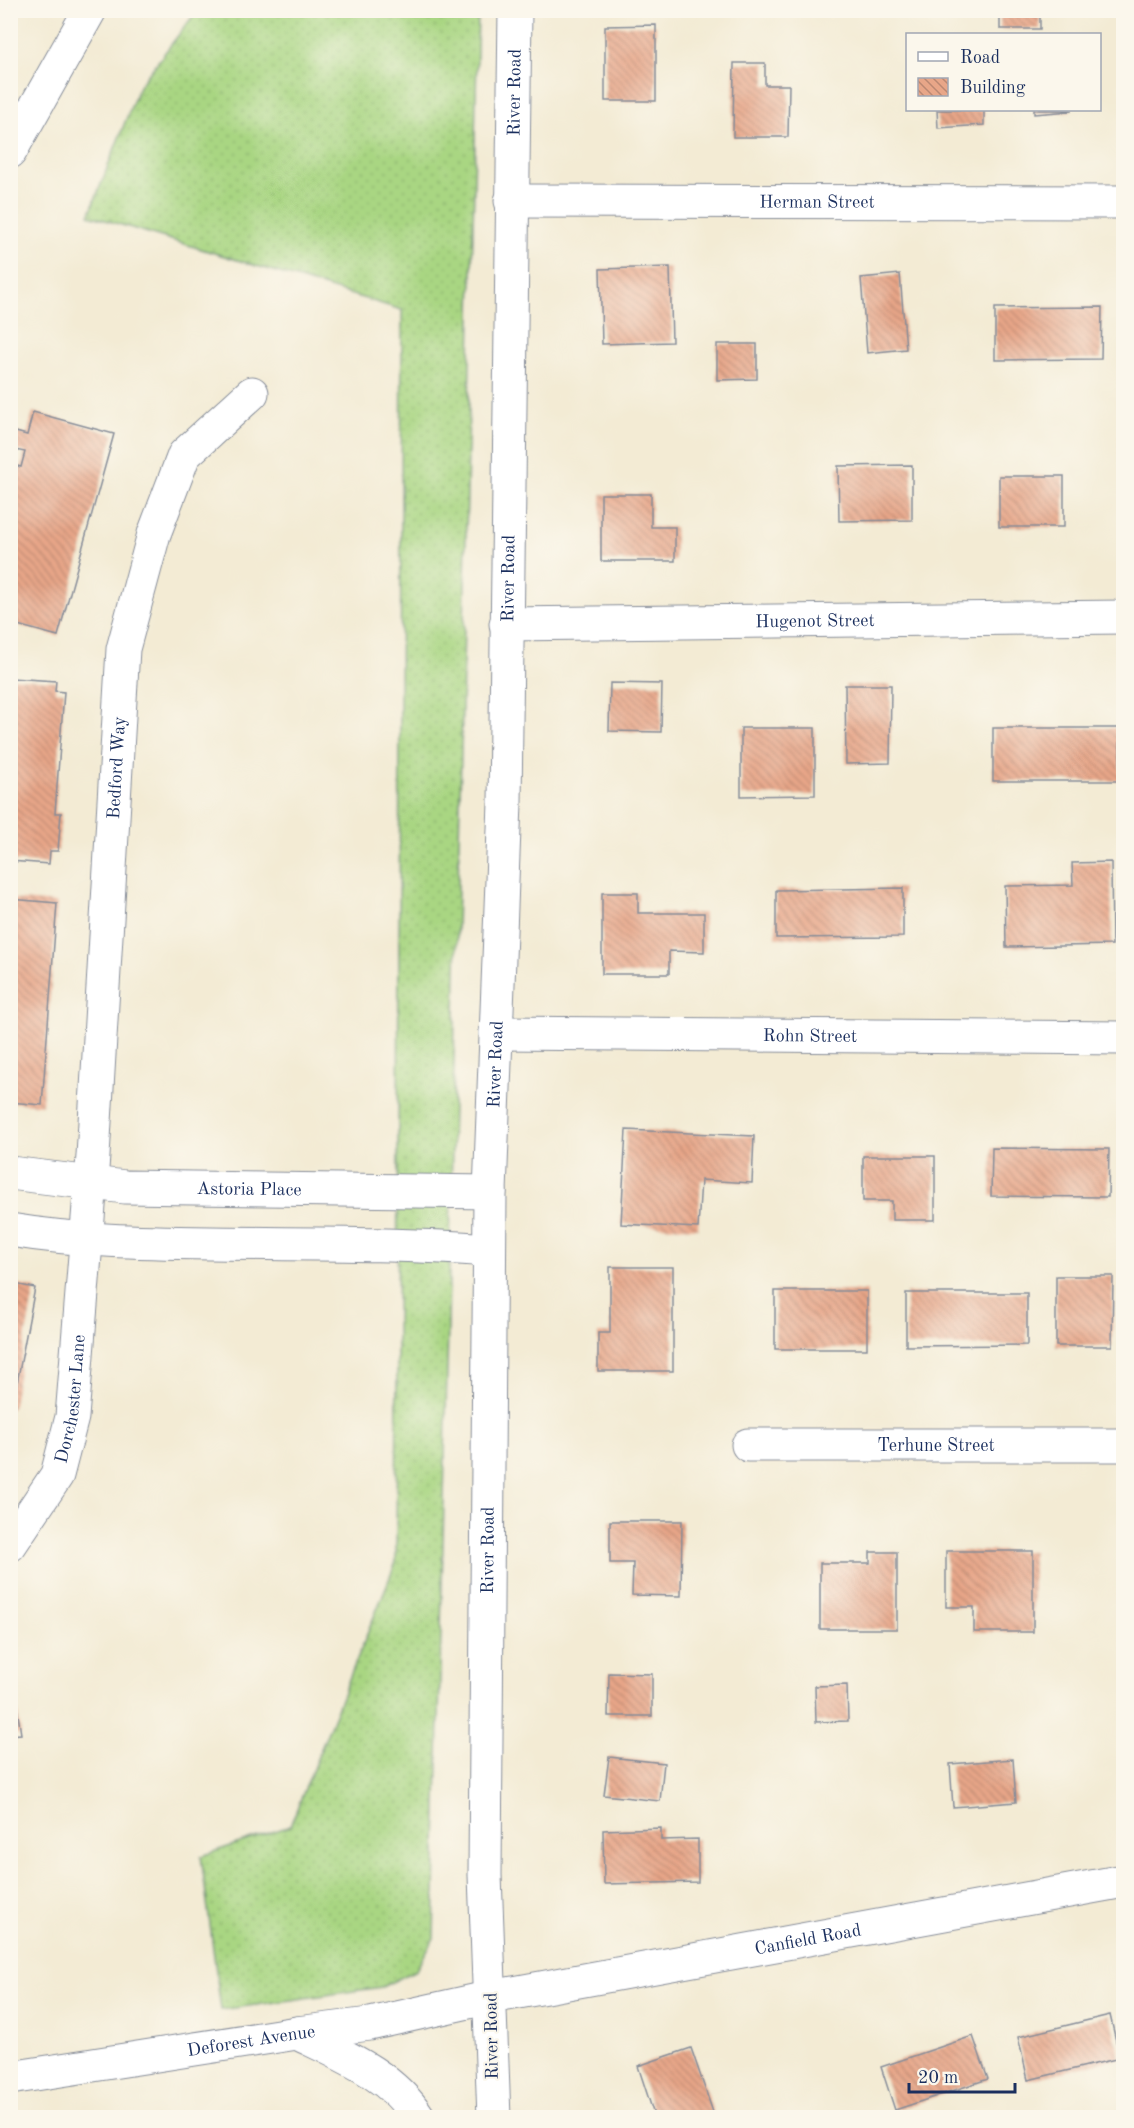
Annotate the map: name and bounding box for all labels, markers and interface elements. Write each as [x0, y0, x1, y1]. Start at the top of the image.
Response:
legend [906, 33, 1101, 111]
street label: River Road [505, 49, 525, 136]
text: Road [960, 49, 1000, 67]
text: Building [960, 79, 1026, 97]
street label: Herman Street [759, 193, 875, 212]
street label: River Road [499, 535, 518, 622]
street label: Hugenot Street [755, 612, 875, 631]
street label: Bedford Way [105, 716, 129, 820]
street label: River Road [485, 1020, 507, 1108]
street label: Rohn Street [763, 1027, 857, 1046]
street label: Astoria Place [196, 1180, 302, 1199]
street label: Dorchester Lane [52, 1334, 89, 1465]
street label: Terhune Street [877, 1437, 995, 1455]
street label: River Road [479, 1506, 498, 1594]
street label: Canfield Road [753, 1921, 863, 1959]
street label: River Road [482, 1992, 502, 2080]
street label: Deforest Avenue [186, 2023, 316, 2060]
scale bar [909, 2056, 1016, 2094]
text: 20 m [918, 2069, 958, 2087]

